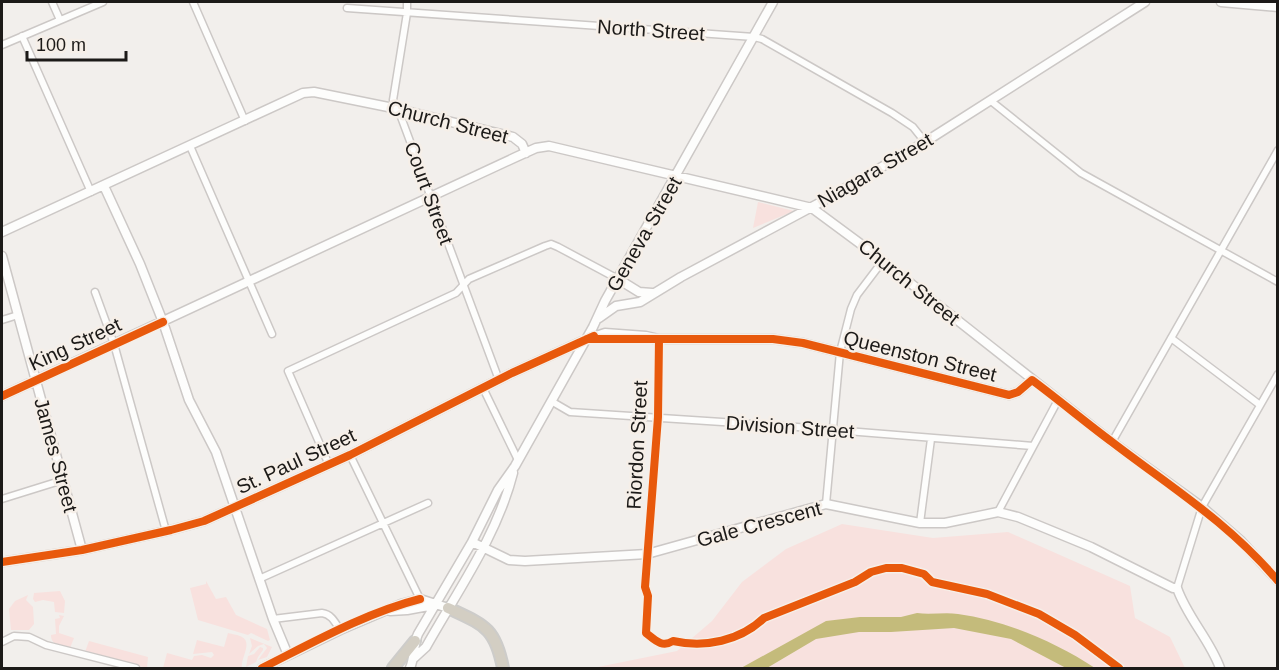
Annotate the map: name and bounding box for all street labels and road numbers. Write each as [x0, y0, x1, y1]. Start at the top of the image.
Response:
street label: North Street [596, 15, 706, 45]
street label: Church Street [385, 96, 511, 148]
street label: Niagara Street [814, 128, 937, 212]
street label: Court Street [400, 139, 458, 248]
street label: Geneva Street [602, 172, 686, 295]
street label: Church Street [854, 235, 964, 330]
street label: King Street [26, 313, 125, 375]
street label: Queenston Street [841, 326, 999, 386]
street label: Riordon Street [623, 380, 651, 510]
street label: James Street [30, 395, 82, 515]
street label: Division Street [725, 412, 856, 443]
street label: St. Paul Street [233, 424, 359, 498]
street label: Gale Crescent [694, 497, 824, 551]

